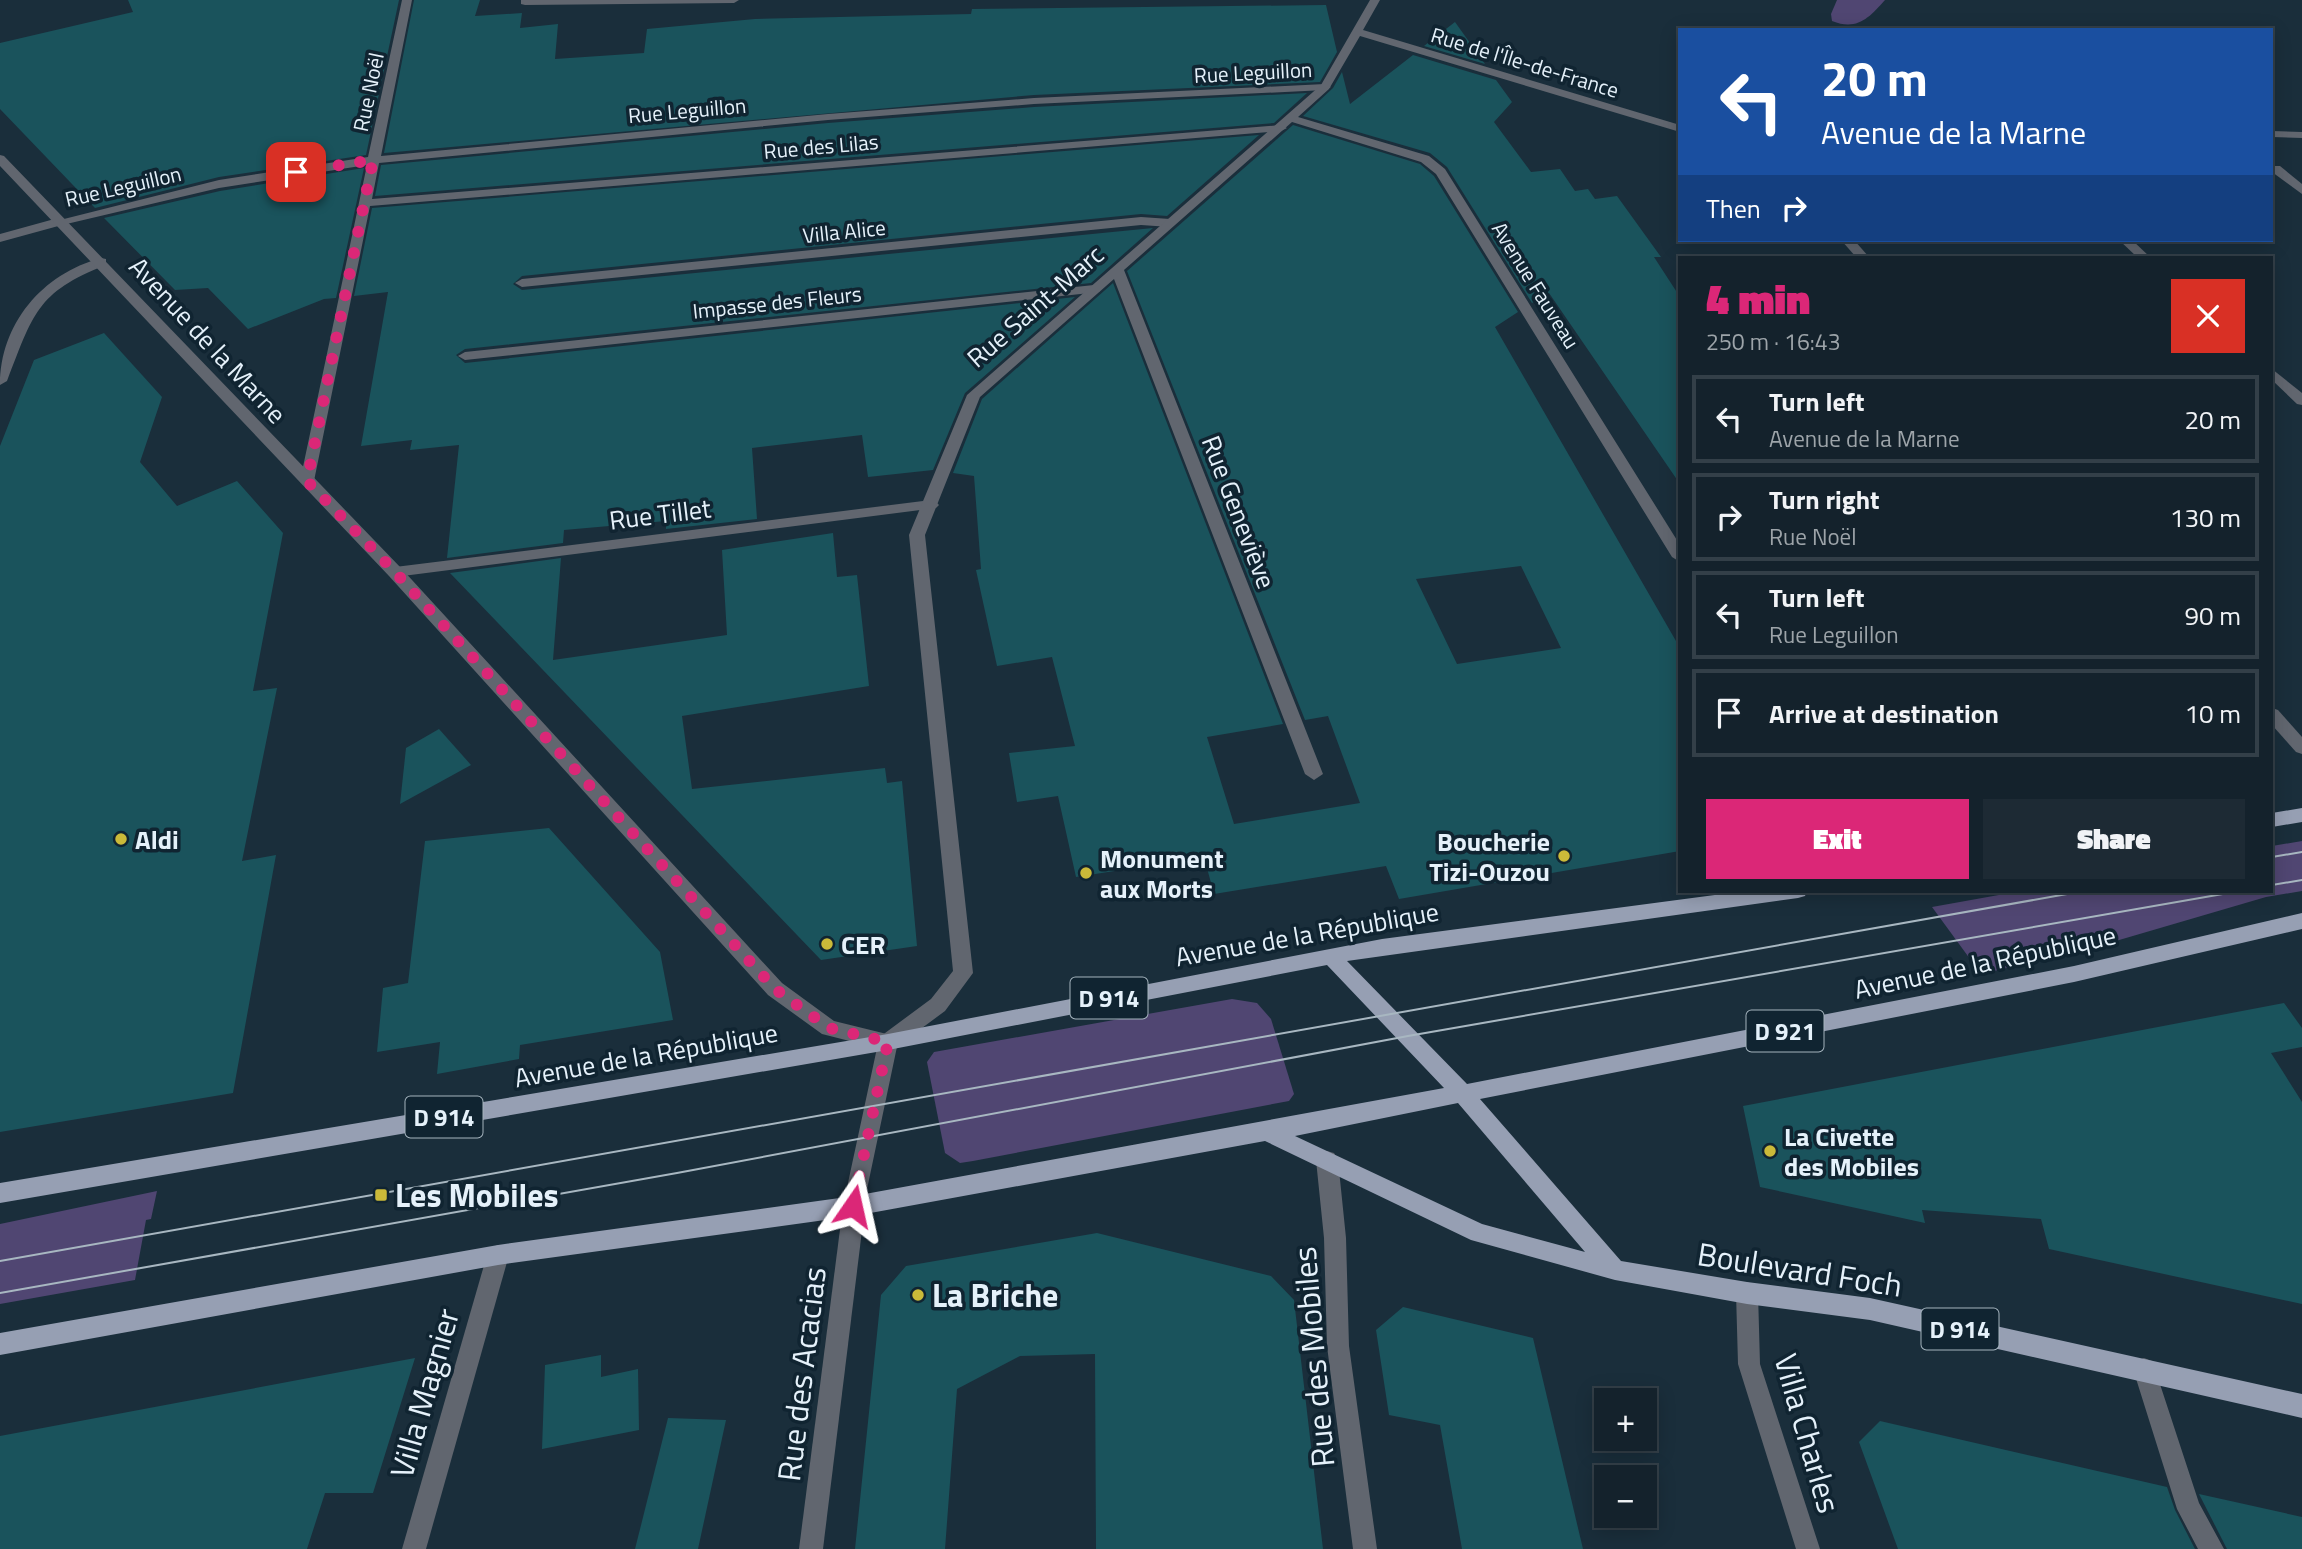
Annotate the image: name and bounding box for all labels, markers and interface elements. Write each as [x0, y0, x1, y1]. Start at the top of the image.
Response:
street label: Rue de l'Île-de-France [1427, 18, 1623, 106]
text: 20 m [1821, 40, 1928, 115]
street label: Rue Noël [344, 50, 392, 134]
street label: Rue Leguillon [1193, 53, 1313, 91]
icon: left [1706, 56, 1797, 147]
street label: Rue Leguillon [627, 89, 747, 131]
text: Avenue de la Marne [1821, 108, 2086, 156]
street label: Rue des Lilas [762, 125, 880, 167]
pin [266, 142, 326, 202]
icon: arrive [277, 153, 315, 191]
street label: Rue Leguillon [62, 157, 184, 215]
text: Then [1706, 189, 1761, 228]
icon: right [1775, 189, 1813, 227]
street label: Villa Alice [801, 211, 887, 251]
street label: Avenue Fauveau [1484, 215, 1588, 355]
street label: Rue Saint-Marc [958, 235, 1112, 377]
street label: Avenue de la Marne [120, 248, 296, 432]
text: 4 min [1706, 266, 1810, 330]
street label: Impasse des Fleurs [691, 277, 863, 327]
button: close [2171, 279, 2245, 353]
text: 250 m · 16:43 [1706, 324, 1841, 359]
text: Turn left [1769, 382, 1864, 421]
icon: left [1710, 400, 1748, 438]
text: 20 m [2184, 400, 2241, 439]
text: Avenue de la Marne [1769, 421, 1960, 456]
street label: Rue Geneviève [1192, 430, 1286, 594]
text: Turn right [1769, 480, 1880, 519]
street label: Rue Tillet [607, 488, 713, 540]
icon: right [1710, 498, 1748, 536]
text: 130 m [2170, 498, 2241, 537]
text: Rue Noël [1769, 519, 1857, 554]
text: Turn left [1769, 578, 1864, 617]
icon: left [1710, 596, 1748, 634]
text: 90 m [2184, 596, 2241, 635]
text: Rue Leguillon [1769, 617, 1899, 652]
icon: arrive [1710, 694, 1748, 732]
text: Arrive at destination [1769, 694, 1999, 733]
text: 10 m [2184, 694, 2241, 733]
button: Exit [1706, 799, 1969, 879]
button: Share [1983, 799, 2245, 879]
place label: Aldi [135, 820, 179, 859]
place label: Boucherie Tizi-Ouzou [1429, 822, 1550, 891]
marker: Aldi [113, 831, 129, 847]
place label: Monument aux Morts [1100, 839, 1224, 908]
marker: Boucherie Tizi-Ouzou [1556, 848, 1572, 864]
marker: Monument aux Morts [1078, 865, 1094, 881]
street label: Avenue de la République [1172, 892, 1442, 976]
street label: Avenue de la République [1850, 915, 2120, 1009]
place label: CER [841, 925, 886, 964]
marker: CER [819, 936, 835, 952]
road number: D 914 [1070, 978, 1148, 1018]
road number: D 921 [1746, 1010, 1824, 1051]
street label: Avenue de la République [511, 1013, 781, 1097]
road number: D 914 [406, 1097, 482, 1138]
place label: La Civette des Mobiles [1784, 1117, 1919, 1186]
marker: La Civette des Mobiles [1762, 1143, 1778, 1159]
position arrow [816, 1169, 890, 1243]
place label: Les Mobiles [395, 1171, 559, 1219]
marker: Les Mobiles [373, 1187, 389, 1203]
street label: Boulevard Foch [1694, 1229, 1906, 1309]
street label: Rue des Mobiles [1279, 1245, 1347, 1469]
street label: Rue des Acacias [764, 1264, 838, 1484]
place label: La Briche [932, 1271, 1058, 1319]
marker: La Briche [910, 1287, 926, 1303]
street label: Villa Magnier [377, 1303, 471, 1483]
road number: D 914 [1922, 1308, 1998, 1350]
street label: Villa Charles [1762, 1348, 1854, 1518]
map controls [1594, 1388, 1657, 1528]
button: + [1594, 1388, 1657, 1451]
button: − [1594, 1465, 1657, 1528]

